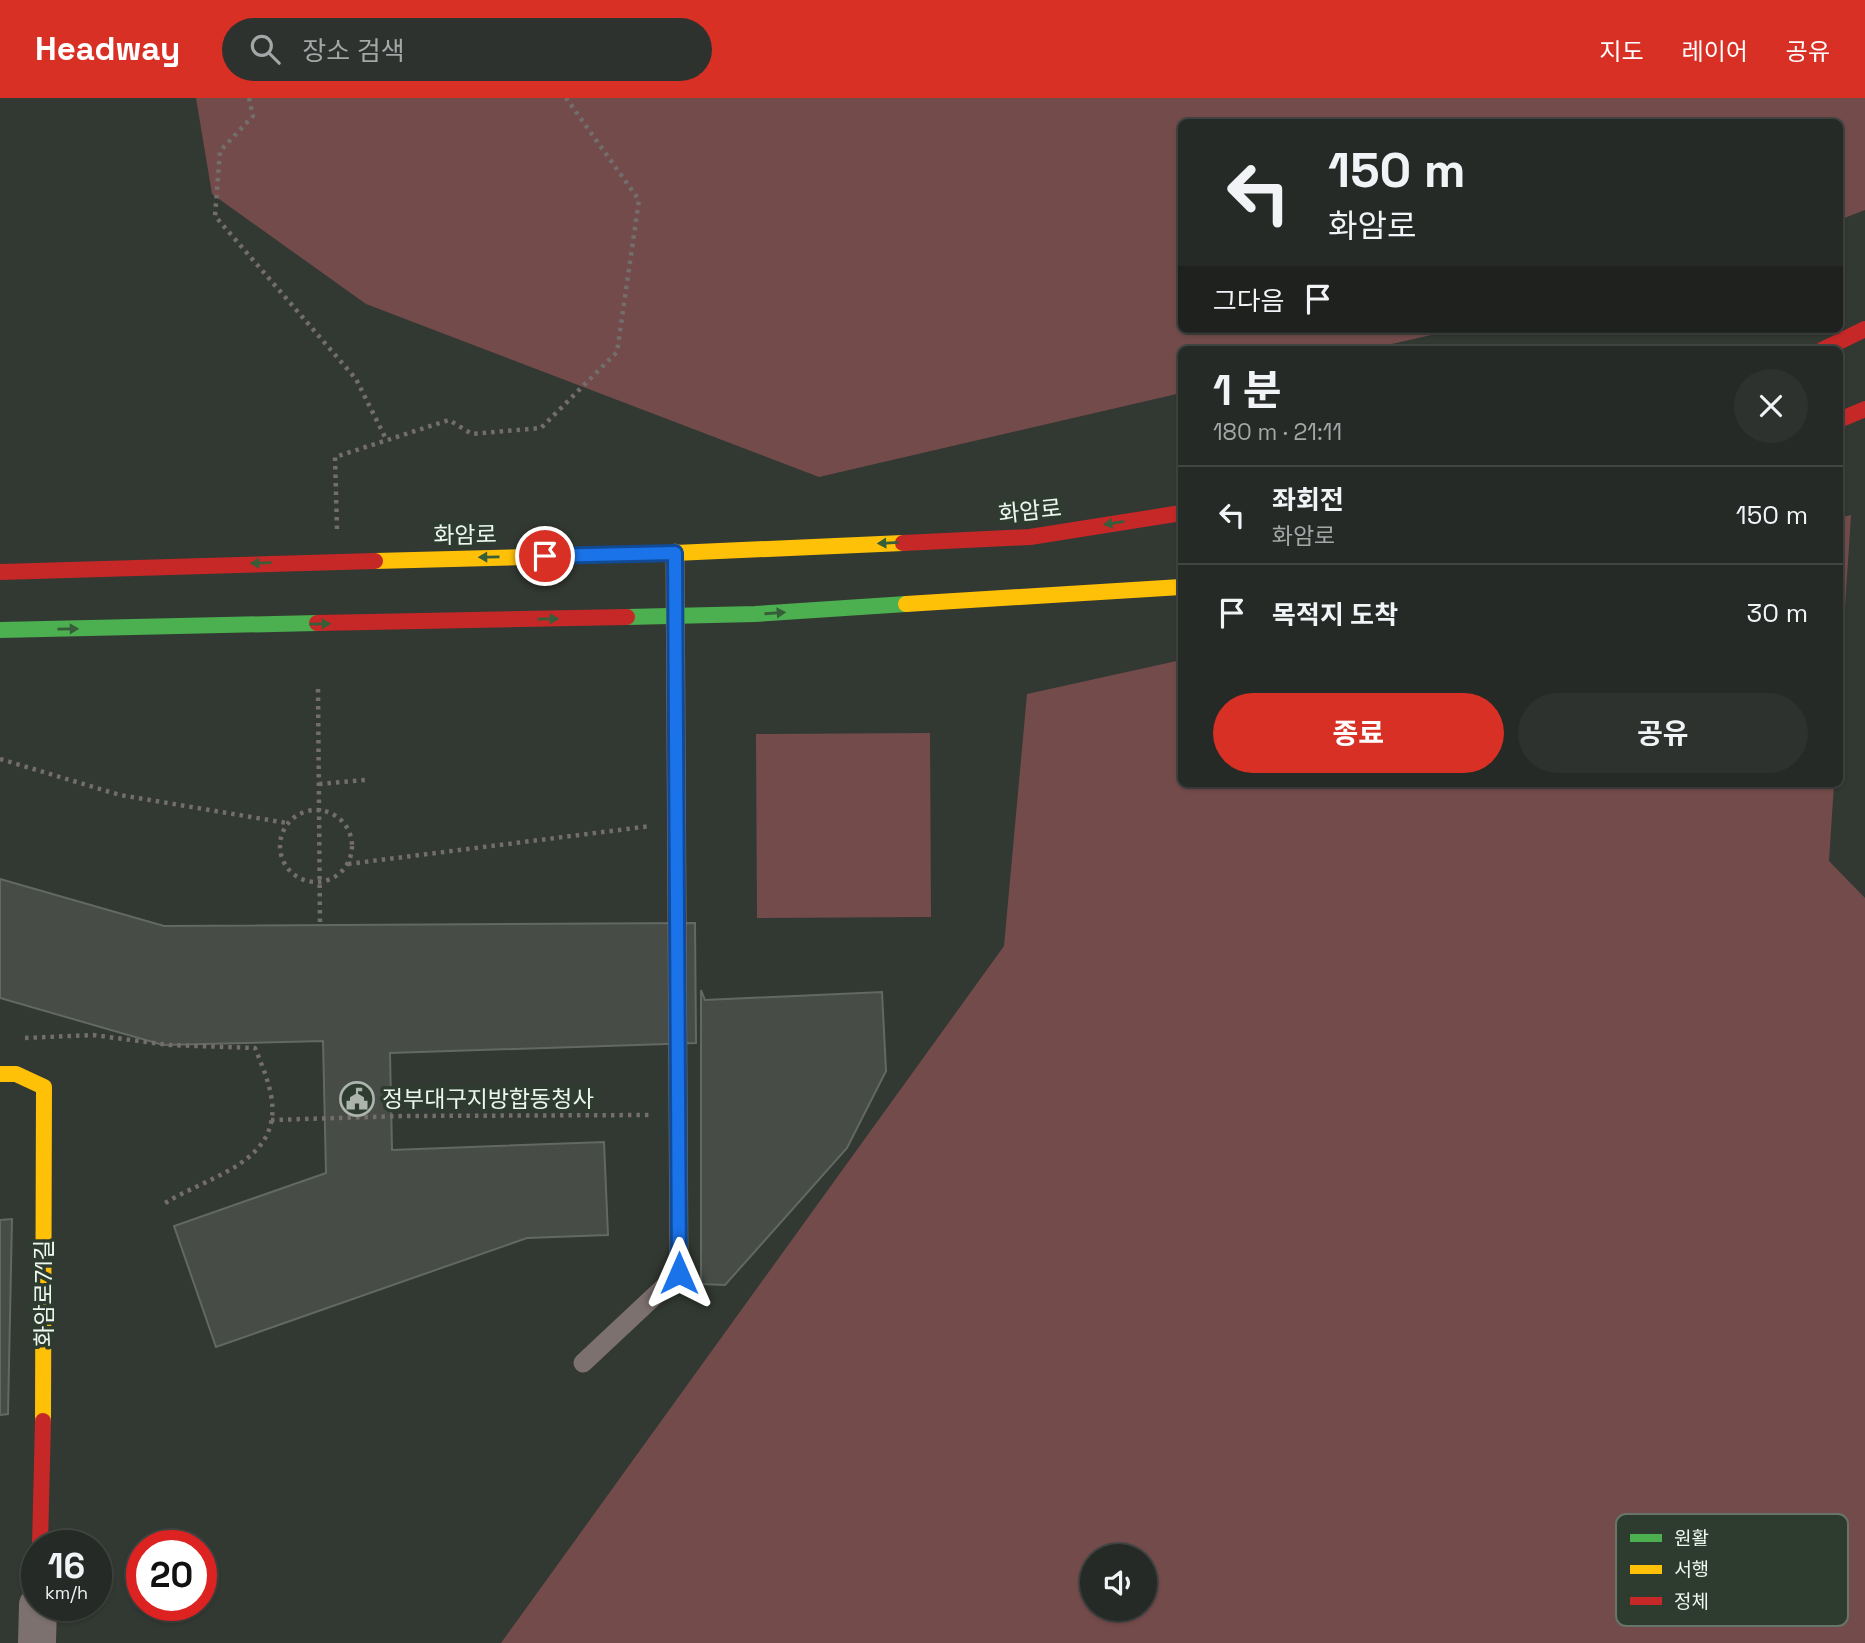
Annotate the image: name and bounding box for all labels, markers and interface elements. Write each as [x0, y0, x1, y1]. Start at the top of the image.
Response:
search box [222, 18, 712, 81]
text: Headway [35, 28, 180, 70]
icon: search [246, 30, 284, 68]
text: 장소 검색 [302, 34, 405, 68]
text: 지도 [1599, 36, 1644, 67]
text: 레이어 [1682, 36, 1748, 67]
text: 공유 [1786, 36, 1830, 67]
text: 150 m [1328, 139, 1466, 201]
icon: left [1213, 147, 1304, 238]
text: 화암로 [1328, 206, 1416, 246]
icon: arrive [1299, 280, 1337, 318]
text: 그다음 [1213, 284, 1285, 318]
text: 1 분 [1213, 364, 1281, 417]
button: close [1734, 369, 1808, 443]
text: 180 m · 21:11 [1213, 417, 1342, 447]
text: 좌회전 [1272, 483, 1344, 517]
street label: 화암로 [997, 493, 1063, 529]
icon: left [1213, 496, 1251, 534]
text: 150 m [1736, 498, 1808, 532]
one-way arrow [1103, 518, 1125, 529]
street label: 화암로 [433, 519, 497, 551]
text: 화암로 [1272, 521, 1335, 551]
pin [515, 526, 575, 586]
icon: arrive [526, 537, 564, 575]
one-way arrow [876, 538, 898, 549]
one-way arrow [478, 551, 500, 563]
one-way arrow [250, 558, 272, 569]
icon: arrive [1213, 594, 1251, 632]
text: 30 m [1747, 596, 1808, 630]
text: 목적지 도착 [1272, 598, 1398, 632]
one-way arrow [764, 607, 786, 618]
one-way arrow [537, 613, 559, 625]
one-way arrow [309, 618, 331, 629]
one-way arrow [57, 623, 79, 634]
button: 종료 [1213, 693, 1504, 773]
button: 공유 [1518, 693, 1808, 773]
public building icon: 정부대구지방합동청사 [338, 1080, 376, 1118]
place label: 정부대구지방합동청사 [382, 1084, 594, 1114]
position arrow [642, 1236, 716, 1310]
street label: 화암로71길 [29, 1240, 59, 1347]
legend [1616, 1514, 1848, 1626]
text: 원활 [1674, 1526, 1709, 1551]
speed limit sign: 20 [126, 1530, 217, 1621]
text: 16 [48, 1544, 85, 1588]
map controls [1080, 1544, 1157, 1621]
button: sound [1080, 1544, 1157, 1621]
text: 서행 [1674, 1557, 1709, 1582]
text: km/h [45, 1581, 88, 1604]
text: 정체 [1674, 1589, 1709, 1614]

